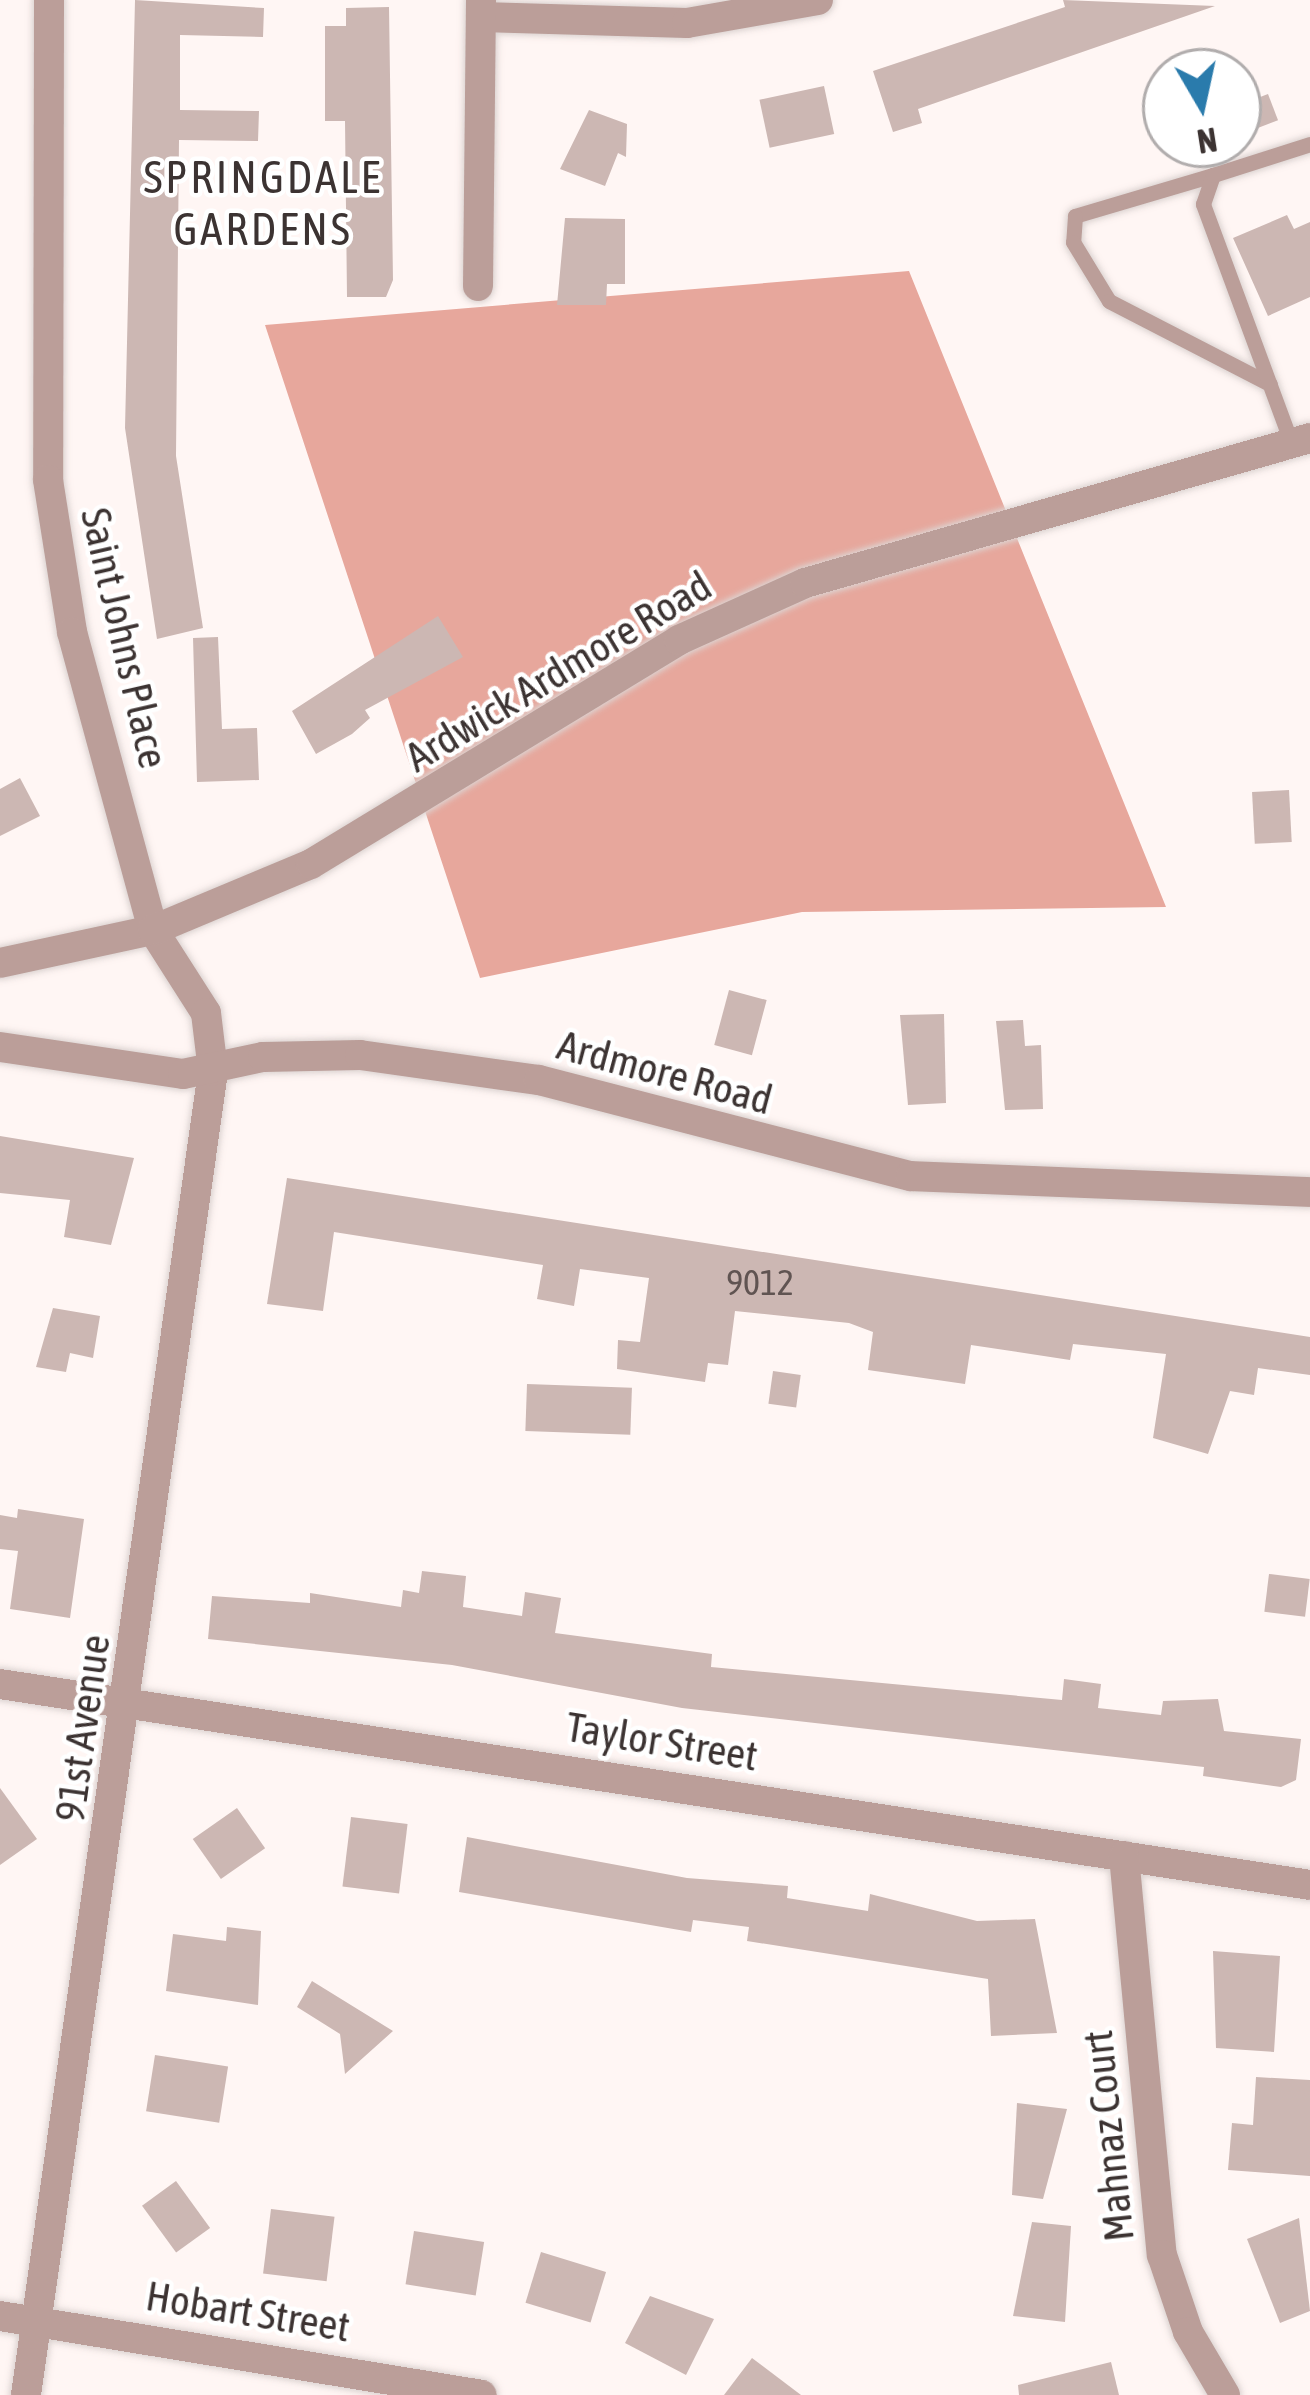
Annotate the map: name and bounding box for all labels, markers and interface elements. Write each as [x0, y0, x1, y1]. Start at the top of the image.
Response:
north arrow [1142, 48, 1262, 168]
text: N [1195, 120, 1220, 161]
district label: SPRINGDALE GARDENS [143, 151, 383, 257]
street label: Saint Johns Place [71, 503, 179, 773]
street label: Ardwick Ardmore Road [396, 560, 720, 782]
street label: Ardmore Road [552, 1019, 778, 1125]
house number: 9012 [726, 1261, 794, 1305]
street label: 91st Avenue [44, 1631, 120, 1825]
street label: Taylor Street [563, 1701, 761, 1781]
street label: Mahnaz Court [1072, 2028, 1144, 2244]
street label: Hobart Street [143, 2270, 353, 2352]

